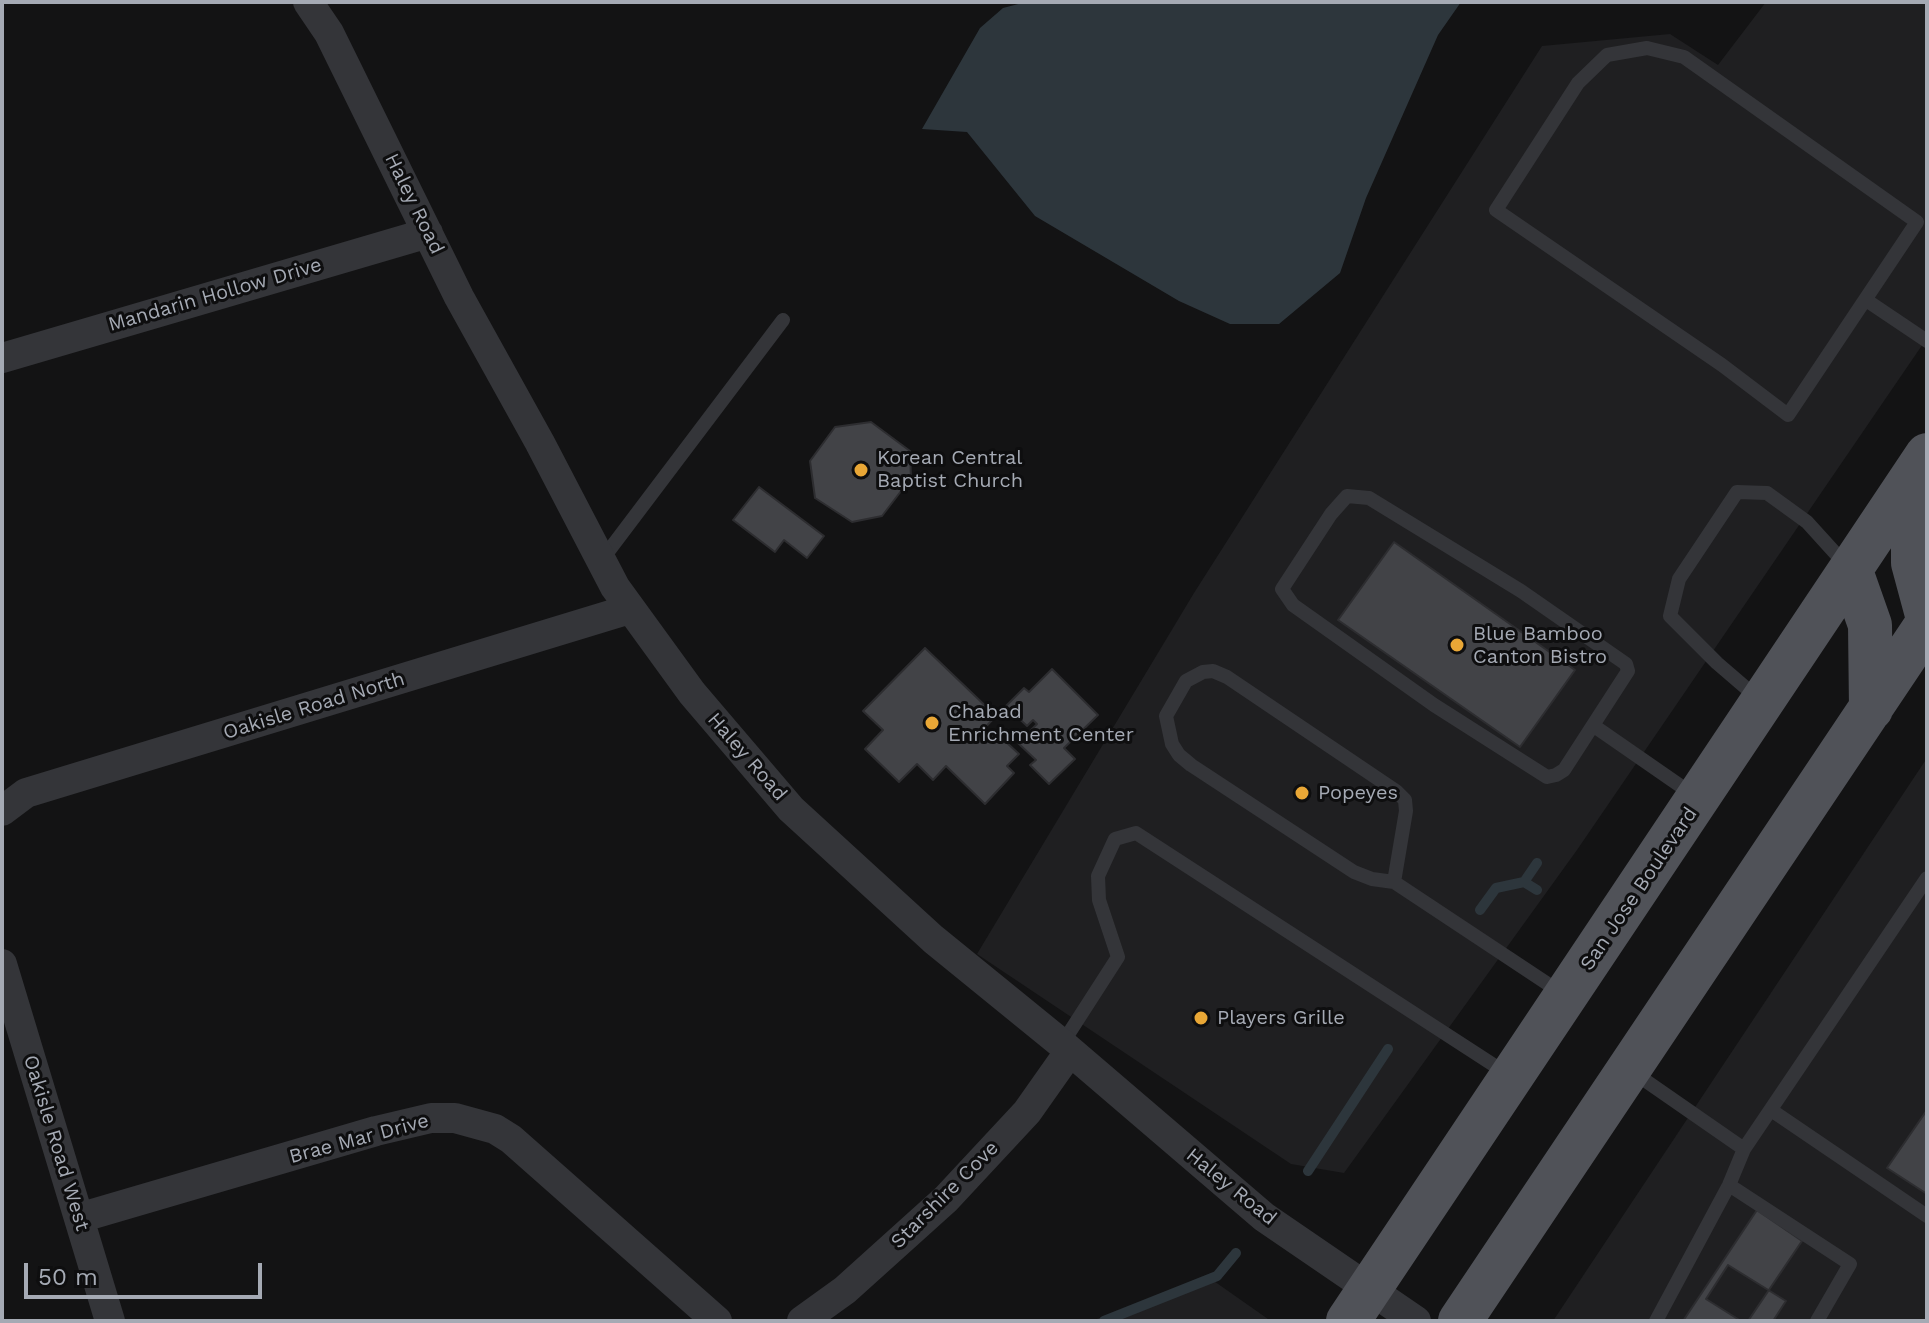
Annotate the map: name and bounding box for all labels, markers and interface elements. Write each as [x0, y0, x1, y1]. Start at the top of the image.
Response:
street label: Haley Road [379, 150, 449, 258]
street label: Mandarin Hollow Drive [106, 253, 324, 337]
place label: Korean Central Baptist Church [877, 446, 1023, 493]
marker: Korean Central Baptist Church [852, 461, 870, 479]
place label: Blue Bamboo Canton Bistro [1473, 622, 1607, 669]
marker: Blue Bamboo Canton Bistro [1448, 636, 1466, 654]
street label: Oakisle Road North [220, 667, 408, 745]
place label: Chabad Enrichment Center [948, 700, 1134, 747]
street label: Haley Road [702, 708, 792, 806]
marker: Chabad Enrichment Center [923, 714, 941, 732]
place label: Popeyes [1318, 781, 1398, 805]
marker: Popeyes [1293, 784, 1311, 802]
street label: San Jose Boulevard [1575, 803, 1703, 975]
place label: Players Grille [1217, 1006, 1345, 1030]
marker: Players Grille [1192, 1009, 1210, 1027]
street label: Oakisle Road West [18, 1052, 94, 1234]
street label: Brae Mar Drive [287, 1109, 431, 1169]
street label: Starshire Cove [886, 1136, 1004, 1254]
street label: Haley Road [1181, 1143, 1281, 1231]
scale bar [28, 1247, 266, 1297]
text: 50 m [38, 1263, 98, 1291]

